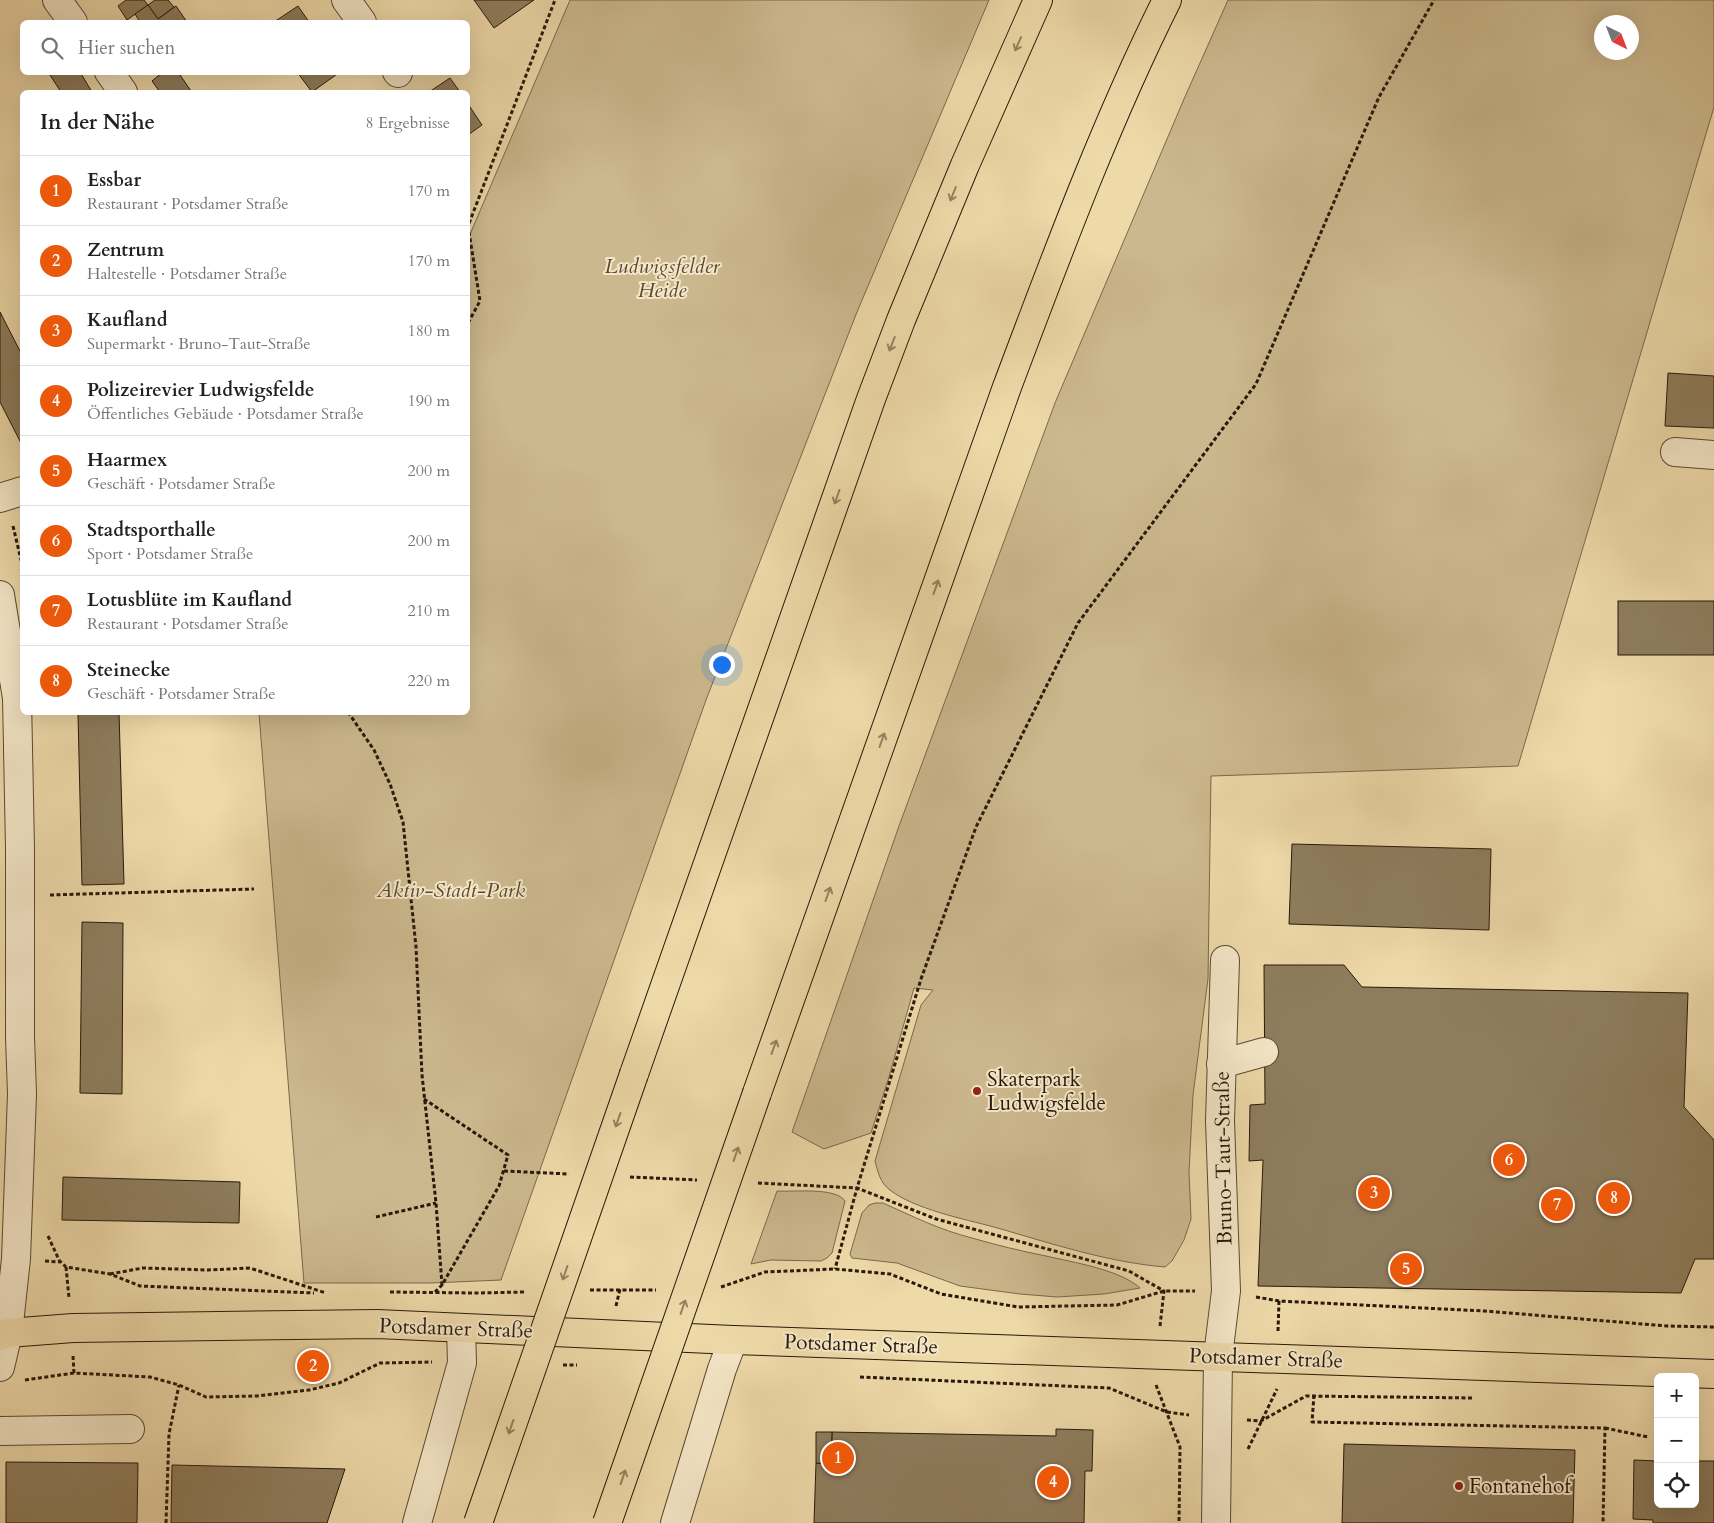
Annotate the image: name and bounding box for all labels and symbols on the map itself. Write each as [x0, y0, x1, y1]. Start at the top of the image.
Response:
north arrow [1594, 15, 1639, 60]
one-way arrow [1012, 36, 1022, 51]
one-way arrow [948, 186, 957, 201]
park label: Ludwigsfelder Heide [604, 252, 721, 305]
one-way arrow [887, 336, 896, 351]
one-way arrow [832, 489, 841, 504]
one-way arrow [932, 580, 941, 595]
your location [709, 652, 735, 678]
one-way arrow [878, 733, 887, 749]
park label: Aktiv-Stadt-Park [376, 876, 526, 905]
one-way arrow [824, 886, 833, 902]
one-way arrow [770, 1039, 779, 1055]
place label: Skaterpark Ludwigsfelde [987, 1065, 1106, 1118]
street label: Bruno-Taut-Straße [1207, 1071, 1240, 1245]
marker: Skaterpark Ludwigsfelde [971, 1085, 983, 1097]
one-way arrow [613, 1112, 622, 1127]
pin: 6 [1493, 1141, 1525, 1179]
one-way arrow [732, 1146, 741, 1162]
pin: 3 [1358, 1174, 1390, 1212]
pin: 8 [1598, 1179, 1630, 1217]
pin: 7 [1541, 1186, 1573, 1224]
pin: 5 [1390, 1250, 1422, 1288]
one-way arrow [560, 1265, 569, 1281]
one-way arrow [679, 1300, 688, 1315]
street label: Potsdamer Straße [378, 1311, 534, 1346]
street label: Potsdamer Straße [783, 1327, 939, 1362]
street label: Potsdamer Straße [1188, 1341, 1344, 1376]
pin: 2 [297, 1347, 329, 1385]
one-way arrow [506, 1418, 515, 1434]
pin: 1 [822, 1439, 854, 1477]
pin: 4 [1037, 1463, 1069, 1501]
one-way arrow [619, 1470, 628, 1485]
place label: Fontanehof [1469, 1472, 1574, 1501]
marker: Fontanehof [1453, 1480, 1465, 1492]

